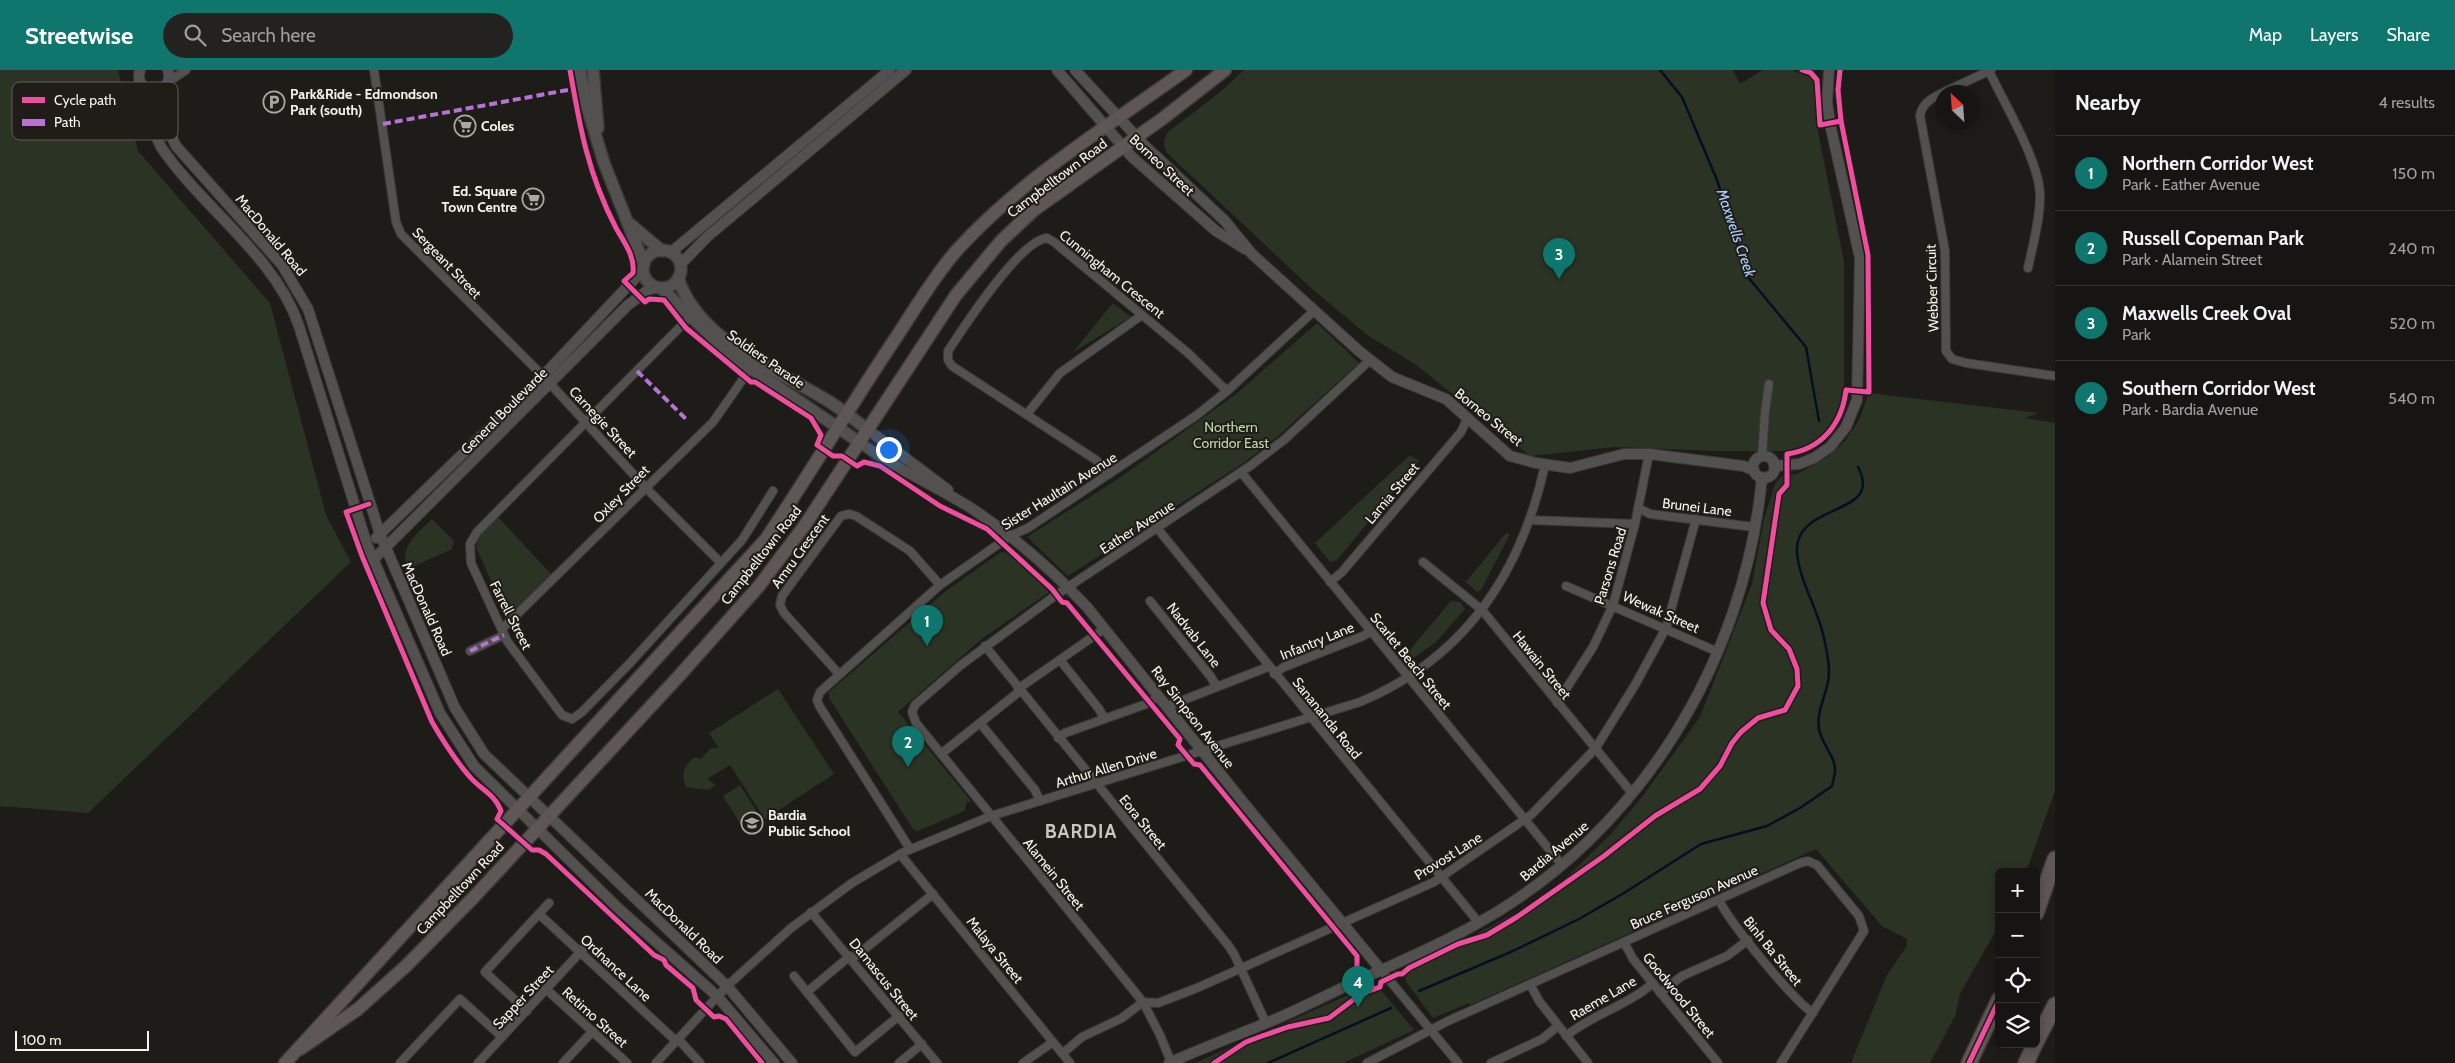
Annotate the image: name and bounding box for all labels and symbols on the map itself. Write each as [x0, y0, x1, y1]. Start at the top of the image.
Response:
legend [12, 82, 178, 140]
place label: Park&Ride - Edmondson Park (south) [290, 85, 438, 119]
north arrow [1935, 85, 1980, 130]
parking icon: Park&Ride - Edmondson Park (south) [262, 90, 286, 114]
text: Cycle path [54, 91, 116, 109]
text: Path [54, 113, 81, 131]
supermarket icon: Coles [453, 114, 477, 138]
place label: Coles [481, 117, 514, 135]
street label: Borneo Street [1126, 130, 1198, 200]
street label: Campbelltown Road [1003, 134, 1111, 222]
place label: Ed. Square Town Centre [442, 182, 517, 216]
water label: Maxwells Creek [1712, 186, 1760, 280]
supermarket icon: Ed. Square Town Centre [521, 187, 545, 211]
street label: MacDonald Road [232, 190, 310, 280]
street label: Sergeant Street [409, 224, 486, 303]
street label: Cunningham Crescent [1056, 226, 1169, 322]
pin: 3 [1543, 238, 1575, 279]
street label: Webber Circuit [1921, 244, 1943, 332]
street label: Soldiers Parade [724, 326, 808, 392]
street label: General Boulevarde [457, 364, 551, 458]
street label: Carnegie Street [565, 382, 641, 462]
street label: Borneo Street [1451, 384, 1527, 450]
park label: Northern Corridor East [1193, 418, 1269, 452]
your location [876, 437, 902, 463]
street label: Sister Haultain Avenue [998, 448, 1120, 534]
street label: Lamia Street [1361, 458, 1423, 527]
street label: Oxley Street [589, 461, 653, 527]
street label: Brunei Lane [1661, 494, 1733, 520]
street label: Eather Avenue [1096, 496, 1178, 558]
street label: Campbelltown Road [717, 502, 805, 608]
street label: Amru Crescent [767, 510, 833, 592]
street label: Parsons Road [1590, 525, 1630, 607]
street label: MacDonald Road [398, 559, 456, 659]
street label: Farrell Street [486, 578, 536, 653]
street label: Wewak Street [1620, 587, 1702, 637]
street label: Nadvab Lane [1163, 599, 1225, 671]
pin: 1 [911, 605, 943, 646]
street label: Scarlet Beach Street [1366, 609, 1456, 713]
street label: Infantry Lane [1277, 618, 1357, 664]
street label: Hawain Street [1509, 627, 1575, 703]
street label: Ray Simpson Avenue [1147, 662, 1239, 772]
street label: Sanananda Road [1289, 674, 1365, 762]
pin: 2 [892, 726, 924, 767]
street label: Arthur Allen Drive [1053, 744, 1159, 792]
street label: Eora Street [1115, 791, 1171, 853]
place label: Bardia Public School [768, 806, 851, 840]
school or university icon: Bardia Public School [740, 811, 764, 835]
street label: Bardia Avenue [1516, 817, 1592, 885]
district label: BARDIA [1045, 820, 1117, 843]
street label: Provost Lane [1411, 828, 1485, 884]
street label: Alamein Street [1019, 834, 1089, 914]
street label: Campbelltown Road [412, 838, 508, 938]
street label: Bruce Ferguson Avenue [1627, 861, 1761, 933]
street label: MacDonald Road [641, 884, 727, 968]
street label: Malaya Street [963, 913, 1028, 987]
street label: Binh Ba Street [1740, 913, 1807, 990]
street label: Ordnance Lane [577, 931, 655, 1005]
street label: Damascus Street [845, 934, 923, 1024]
street label: Goodwood Street [1639, 949, 1719, 1042]
street label: Sapper Street [489, 961, 557, 1033]
pin: 4 [1342, 966, 1374, 1007]
street label: Raeme Lane [1567, 972, 1639, 1024]
street label: Retimo Street [558, 983, 632, 1051]
scale bar [15, 1028, 149, 1051]

